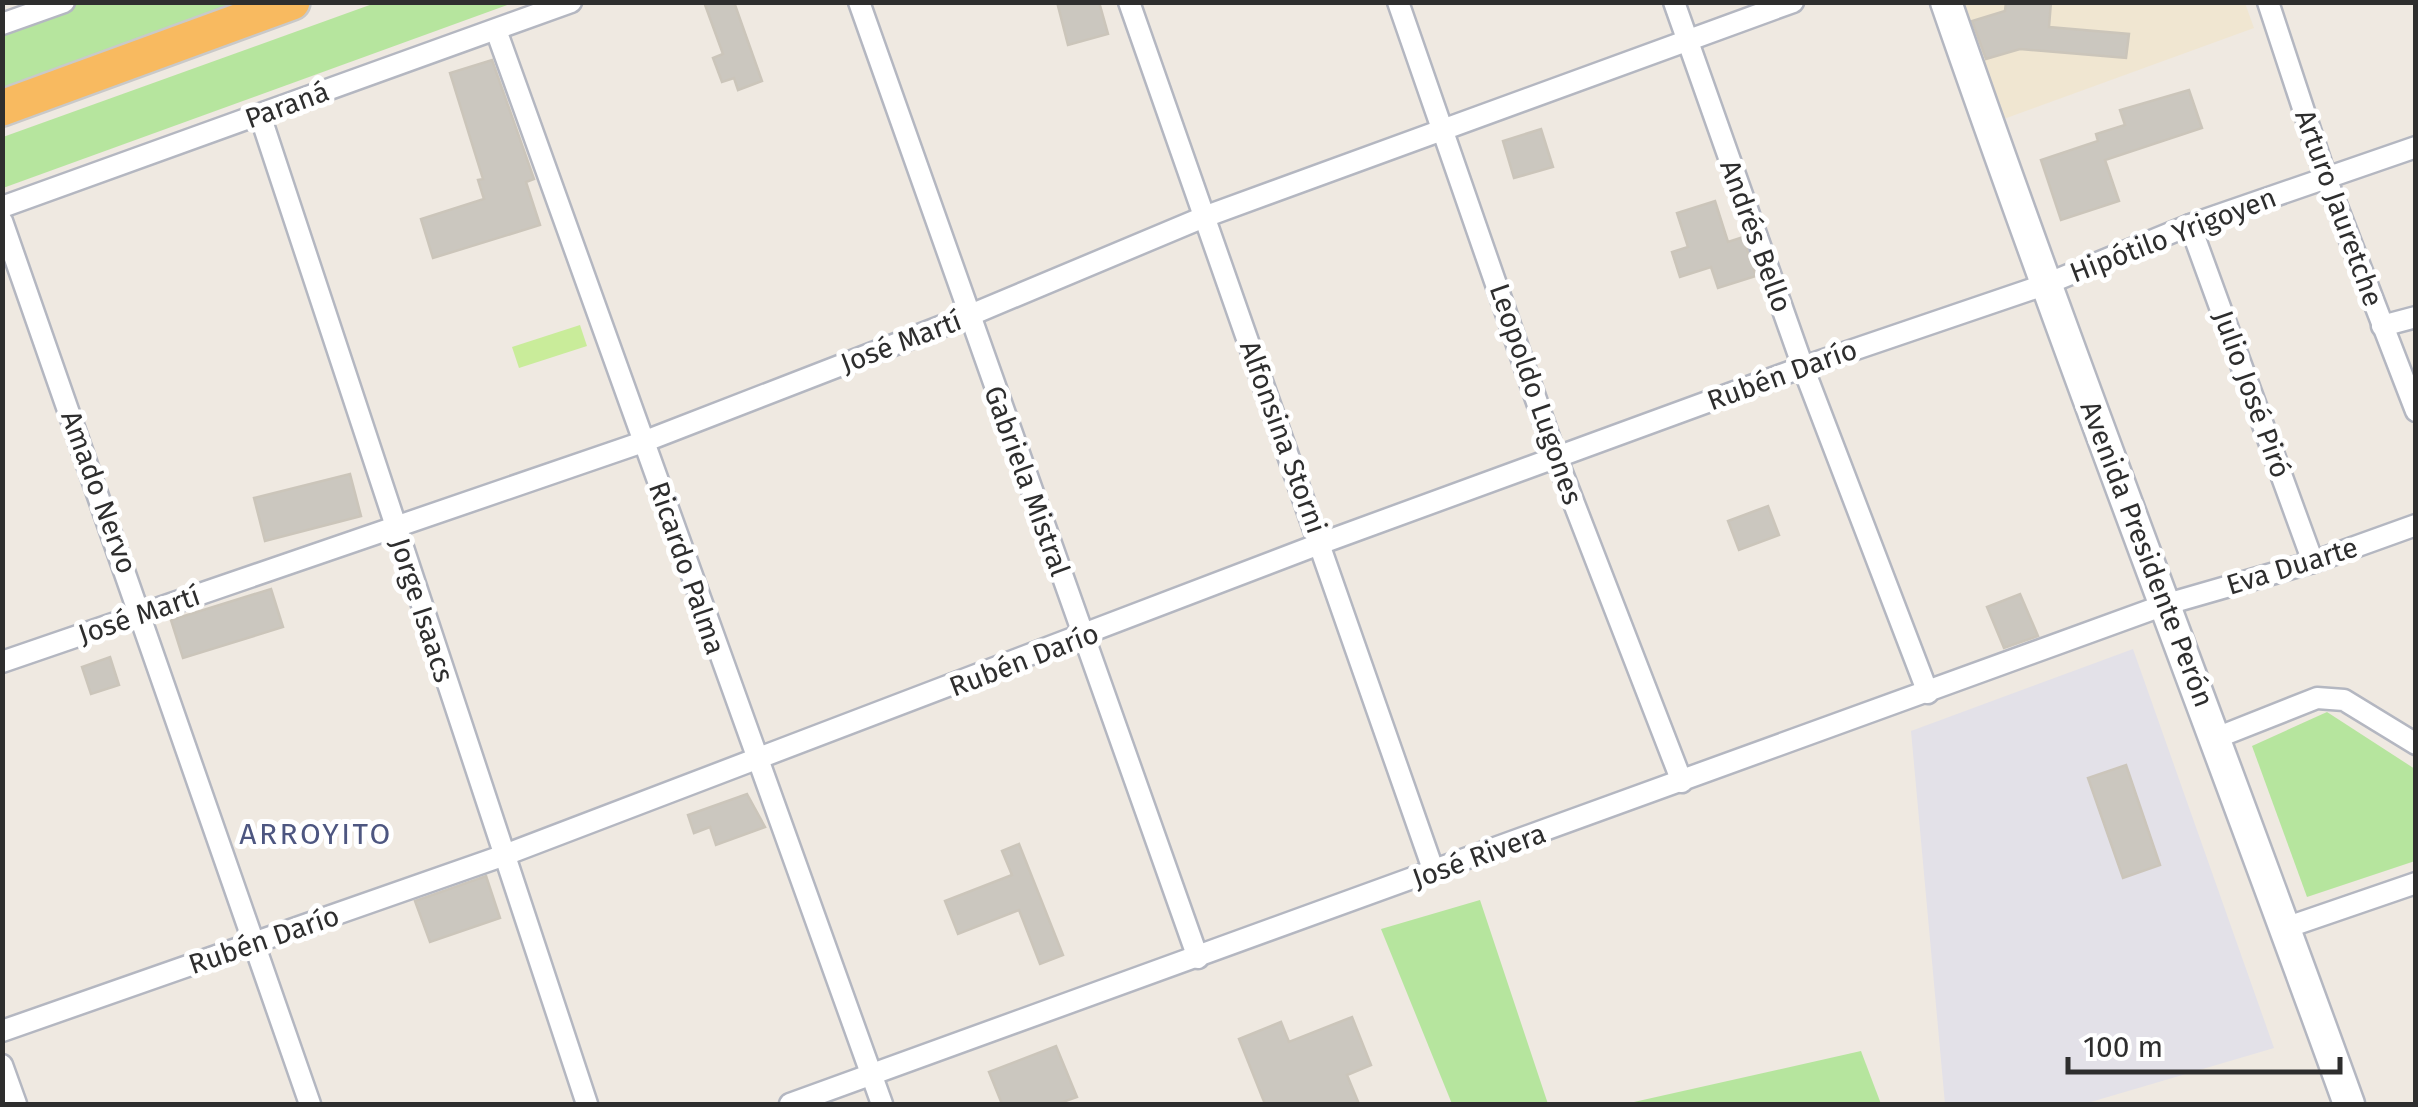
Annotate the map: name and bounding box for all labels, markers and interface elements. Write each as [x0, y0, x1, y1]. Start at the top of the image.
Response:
street label: Paraná [241, 75, 333, 135]
street label: Arturo Jauretche [2288, 105, 2390, 311]
street label: Andrés Bello [1713, 155, 1799, 317]
street label: Hipótilo Yrigoyen [2065, 181, 2281, 289]
street label: Leopoldo Lugones [1483, 279, 1589, 509]
street label: José Martí [836, 304, 966, 380]
street label: Julio José Piró [2206, 306, 2298, 482]
street label: Rubén Darío [1703, 333, 1861, 417]
street label: Alfonsina Storni [1233, 336, 1333, 538]
street label: Gabriela Mistral [977, 381, 1077, 581]
street label: Avenida Presidente Perón [2073, 396, 2221, 712]
street label: Amado Nervo [54, 406, 144, 578]
street label: Ricardo Palma [642, 477, 732, 659]
street label: Eva Duarte [2222, 530, 2362, 602]
street label: Jorge Isaacs [383, 534, 461, 686]
street label: José Martí [74, 579, 204, 651]
street label: Rubén Darío [945, 616, 1103, 704]
district label: ARROYITO [239, 816, 393, 852]
street label: José Rivera [1408, 817, 1550, 895]
street label: Rubén Darío [184, 899, 344, 981]
scale bar [2068, 1012, 2340, 1074]
text: 100 m [2083, 1029, 2163, 1065]

